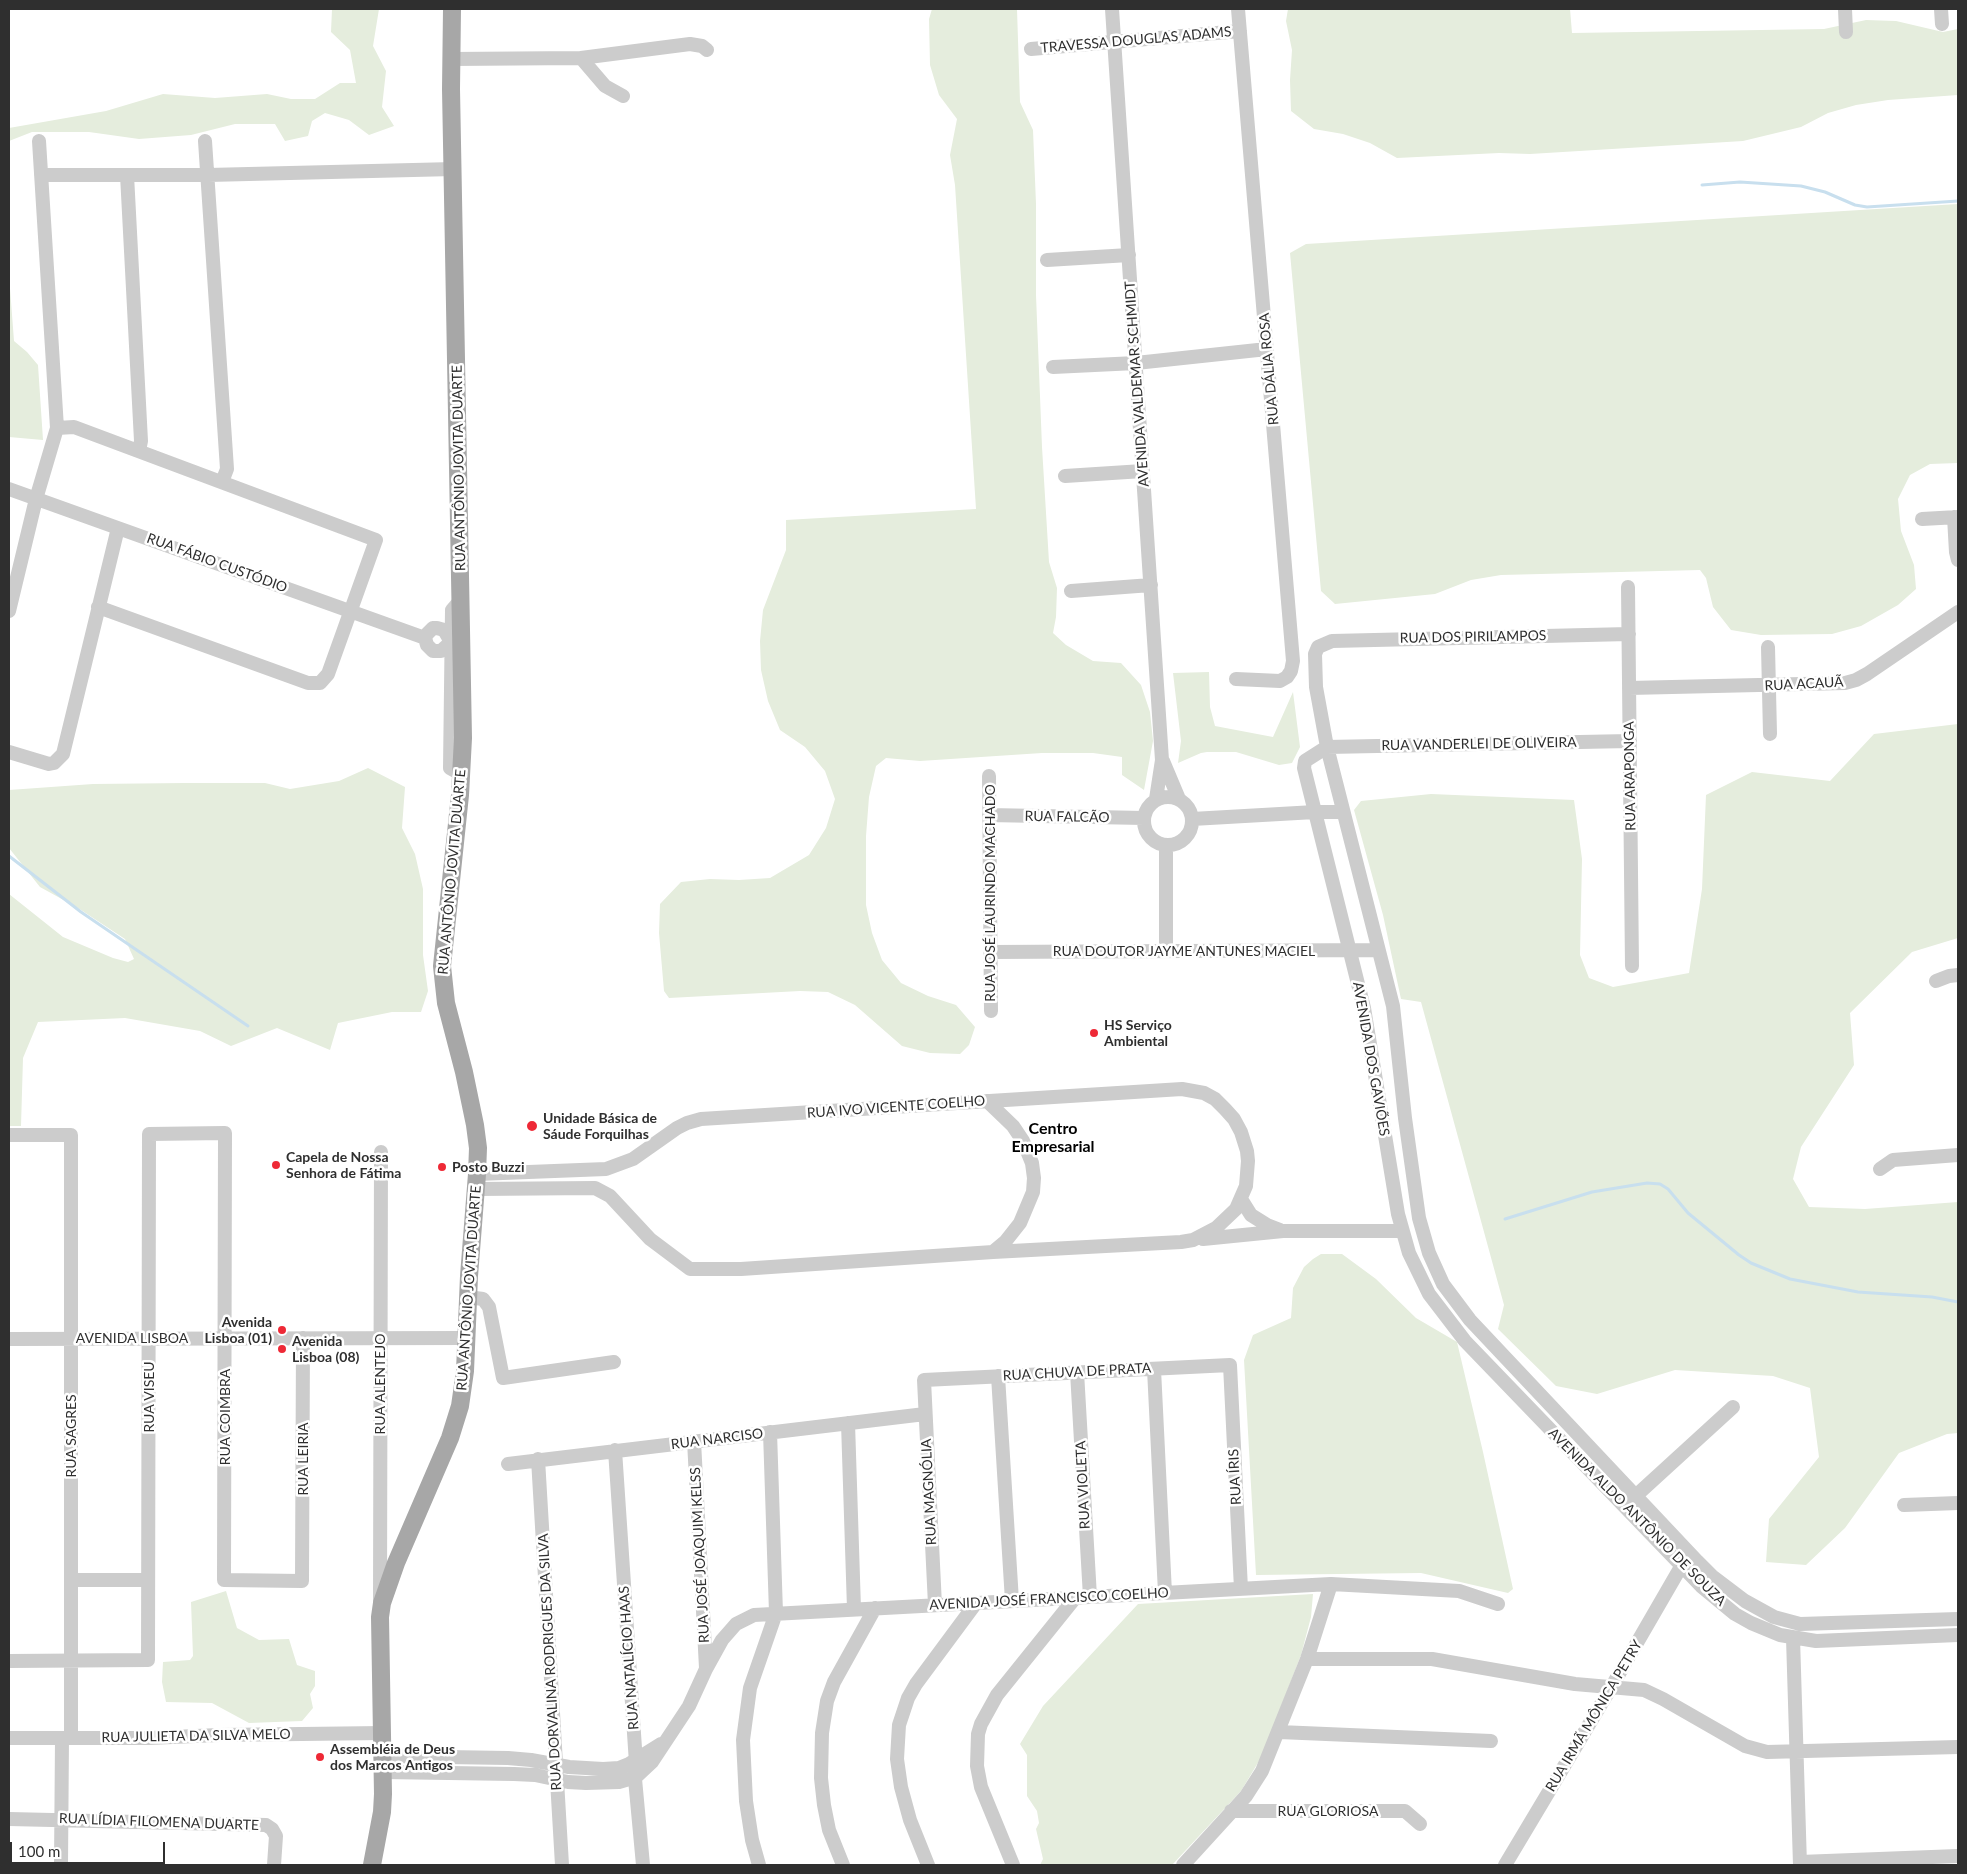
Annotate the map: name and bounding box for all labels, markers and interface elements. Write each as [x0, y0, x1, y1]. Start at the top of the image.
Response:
street label: TRAVESSA DOUGLAS ADAMS [1040, 23, 1232, 57]
street label: AVENIDA VALDEMAR SCHMIDT [1121, 281, 1153, 487]
street label: RUA DÁLIA ROSA [1256, 312, 1282, 426]
street label: RUA ANTÔNIO JOVITA DUARTE [449, 365, 469, 571]
street label: RUA FÁBIO CUSTÓDIO [144, 530, 290, 596]
street label: RUA DOS PIRILAMPOS [1399, 627, 1547, 647]
street label: RUA ACAUÃ [1764, 674, 1844, 694]
street label: RUA ARAPONGA [1621, 721, 1639, 831]
street label: RUA VANDERLEI DE OLIVEIRA [1381, 734, 1577, 754]
street label: RUA ANTÔNIO JOVITA DUARTE [435, 769, 469, 975]
street label: RUA JOSÉ LAURINDO MACHADO [982, 784, 998, 1002]
street label: RUA FALCÃO [1024, 808, 1110, 826]
street label: RUA DOUTOR JAYME ANTUNES MACIEL [1053, 943, 1315, 959]
street label: AVENIDA DOS GAVIÕES [1349, 980, 1393, 1138]
place label: HS Serviço Ambiental [1104, 1017, 1172, 1050]
marker: HS Serviço Ambiental [1088, 1027, 1100, 1039]
street label: RUA IVO VICENTE COELHO [806, 1092, 986, 1122]
place label: Unidade Básica de Sáude Forquilhas [543, 1110, 657, 1142]
marker: Unidade Básica de Sáude Forquilhas [525, 1119, 539, 1133]
district label: Centro Empresarial [1011, 1119, 1095, 1157]
place label: Capela de Nossa Senhora de Fátima [286, 1149, 401, 1182]
marker: Capela de Nossa Senhora de Fátima [270, 1159, 282, 1171]
place label: Posto Buzzi [452, 1159, 525, 1175]
marker: Posto Buzzi [436, 1161, 448, 1173]
street label: RUA ANTÔNIO JOVITA DUARTE [453, 1185, 485, 1391]
place label: Avenida Lisboa (01) [205, 1314, 272, 1346]
marker: Avenida Lisboa (01) [276, 1324, 288, 1336]
street label: AVENIDA LISBOA [76, 1330, 188, 1346]
place label: Avenida Lisboa (08) [292, 1333, 359, 1365]
street label: RUA ALENTEJO [372, 1334, 388, 1434]
marker: Avenida Lisboa (08) [276, 1343, 288, 1355]
street label: RUA CHUVA DE PRATA [1002, 1360, 1152, 1384]
street label: RUA VISEU [141, 1361, 157, 1433]
street label: RUA COIMBRA [217, 1369, 233, 1465]
street label: RUA SAGRES [63, 1394, 79, 1478]
street label: RUA LEIRIA [295, 1422, 311, 1496]
street label: RUA NARCISO [670, 1425, 764, 1453]
street label: AVENIDA ALDO ANTÔNIO DE SOUZA [1545, 1425, 1729, 1609]
street label: RUA MAGNÓLIA [918, 1438, 940, 1546]
street label: RUA VIOLETA [1072, 1440, 1094, 1530]
street label: RUA ÍRIS [1225, 1449, 1245, 1505]
street label: RUA JOSÉ JOAQUIM KELSS [687, 1467, 713, 1643]
street label: RUA DORVALINA RODRIGUES DA SILVA [535, 1533, 565, 1791]
street label: AVENIDA JOSÉ FRANCISCO COELHO [929, 1584, 1169, 1614]
street label: RUA NATALÍCIO HAAS [616, 1585, 642, 1731]
street label: RUA IRMÃ MÔNICA PETRY [1542, 1637, 1646, 1795]
street label: RUA JULIETA DA SILVA MELO [101, 1726, 291, 1746]
place label: Assembléia de Deus dos Marcos Antigos [330, 1741, 455, 1774]
marker: Assembléia de Deus dos Marcos Antigos [314, 1751, 326, 1763]
street label: RUA GLORIOSA [1278, 1803, 1378, 1819]
street label: RUA LÍDIA FILOMENA DUARTE [59, 1810, 259, 1834]
scale bar [12, 1832, 168, 1864]
text: 100 m [18, 1842, 60, 1860]

